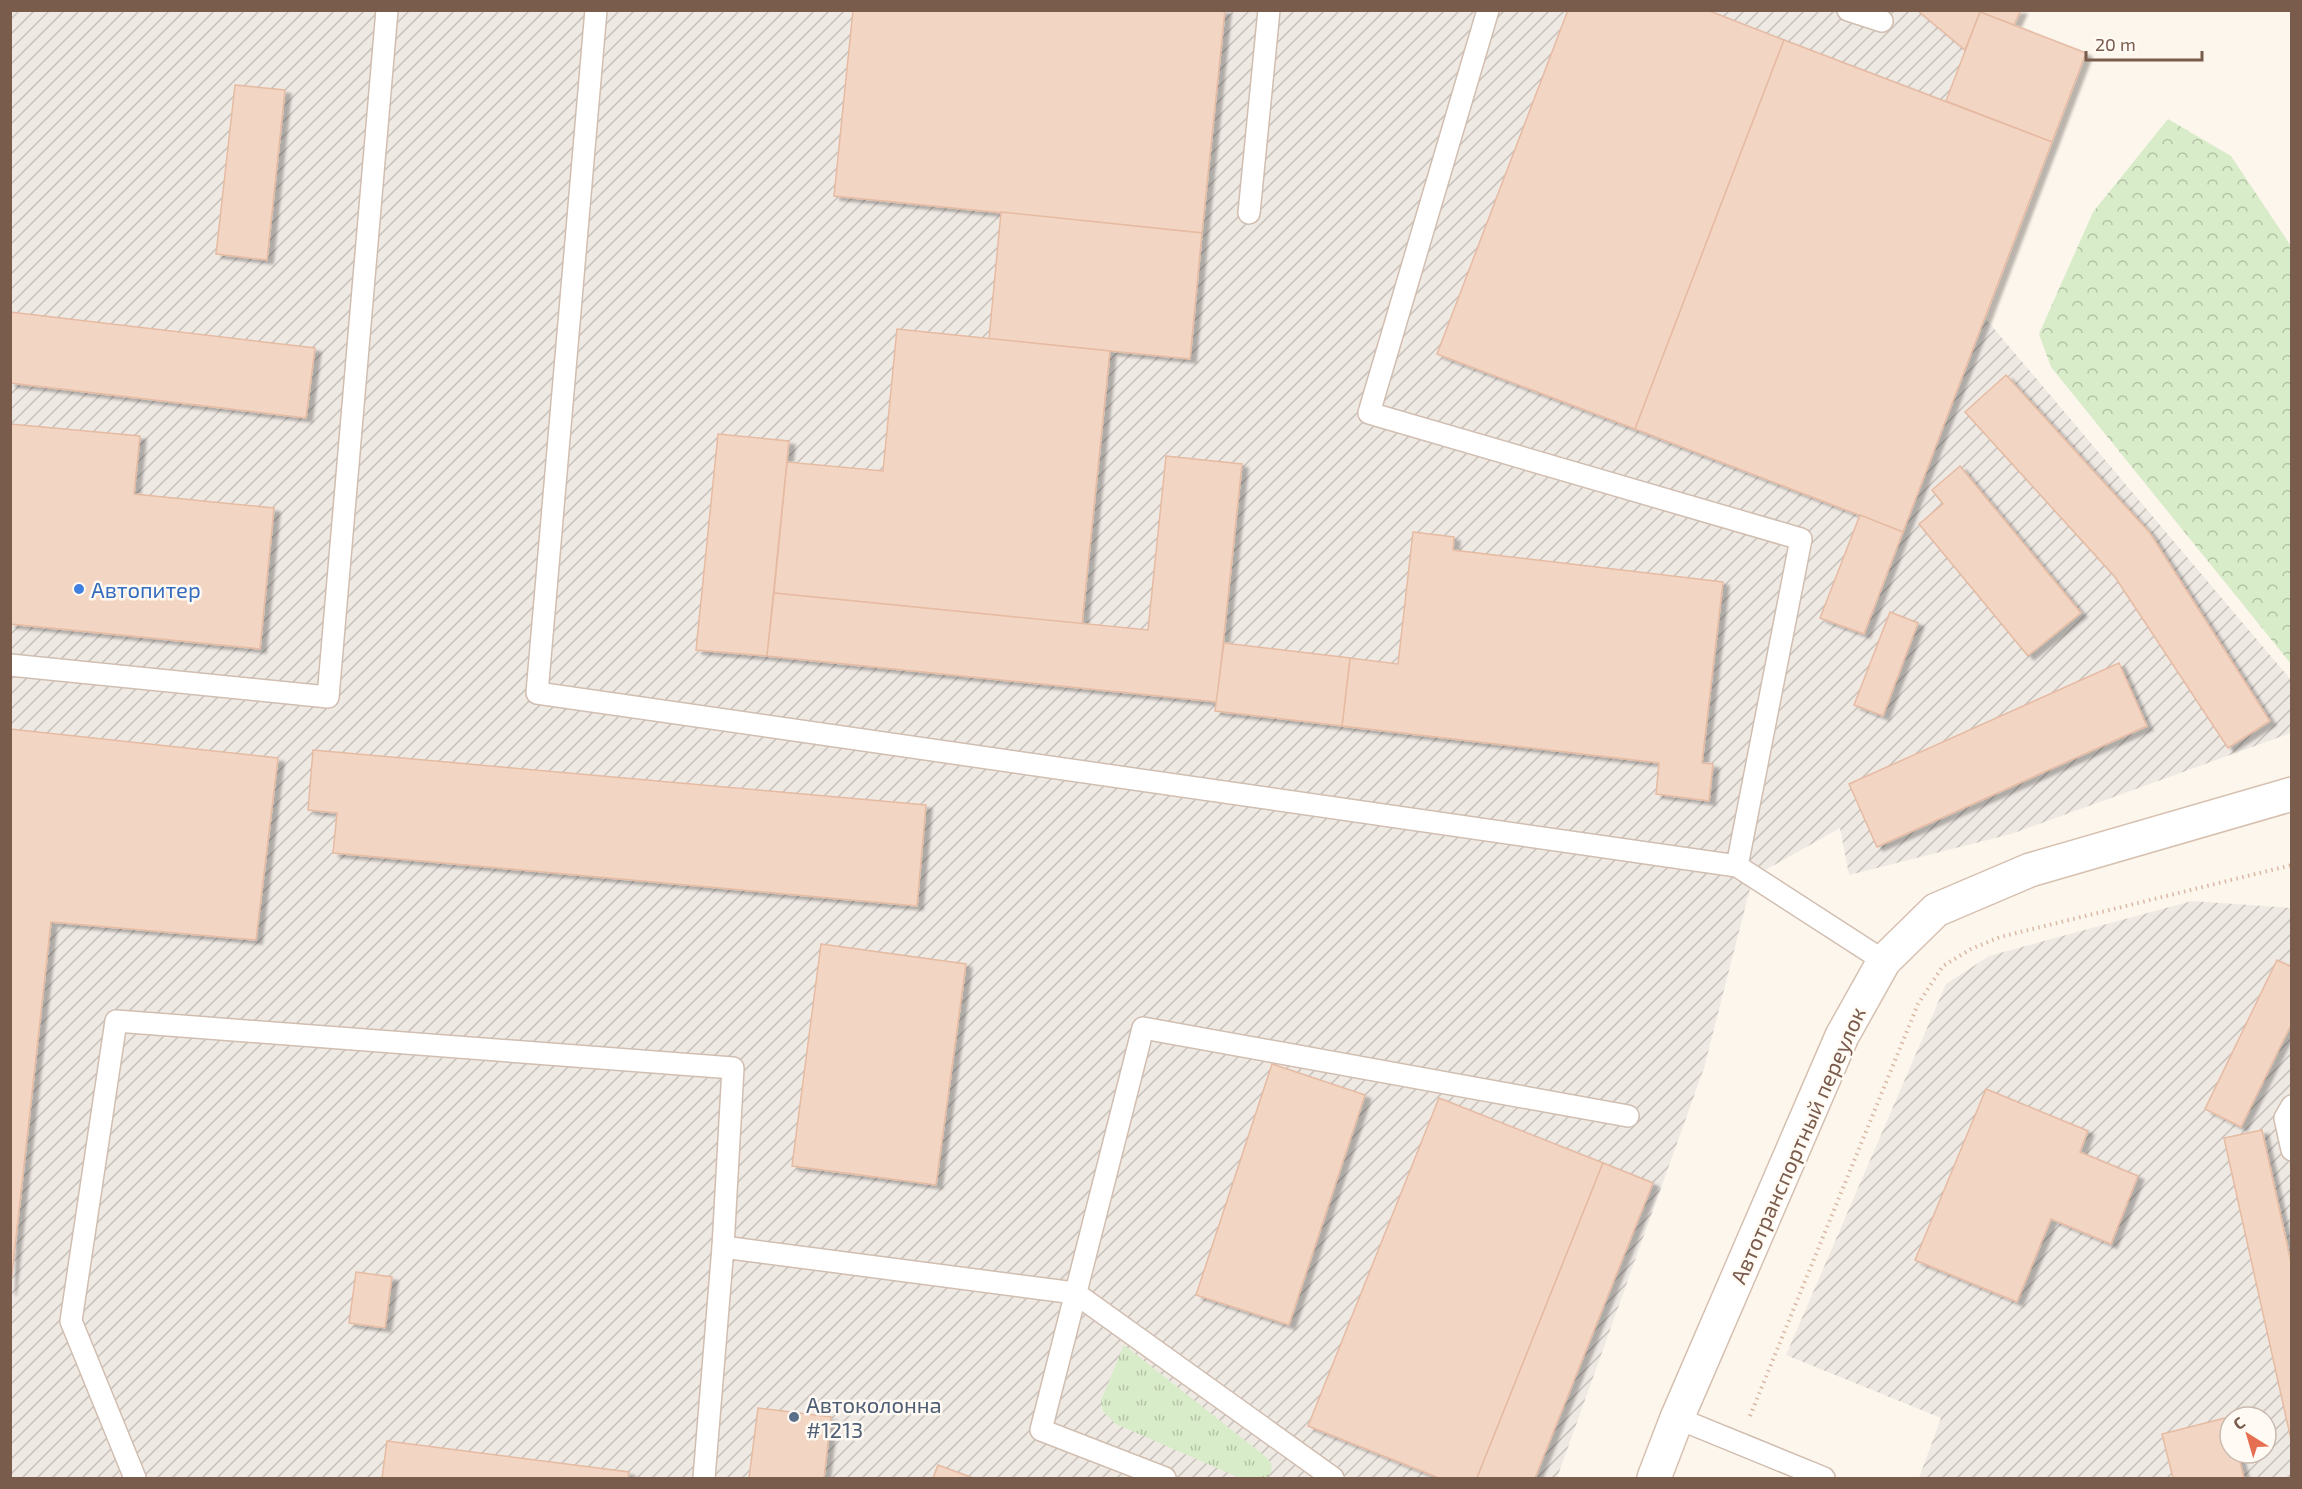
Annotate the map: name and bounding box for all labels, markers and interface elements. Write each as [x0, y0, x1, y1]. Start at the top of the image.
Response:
scale bar [2086, 24, 2202, 62]
text: 20 m [2095, 33, 2136, 55]
place label: Автопитер [91, 576, 201, 602]
marker: Автопитер [72, 582, 86, 596]
street label: Автотранспортный переулок [1724, 1002, 1871, 1288]
place label: Автоколонна #1213 [806, 1391, 942, 1442]
north arrow [2218, 1405, 2278, 1465]
marker: Автоколонна #1213 [787, 1410, 801, 1424]
text: С [2229, 1412, 2248, 1433]

